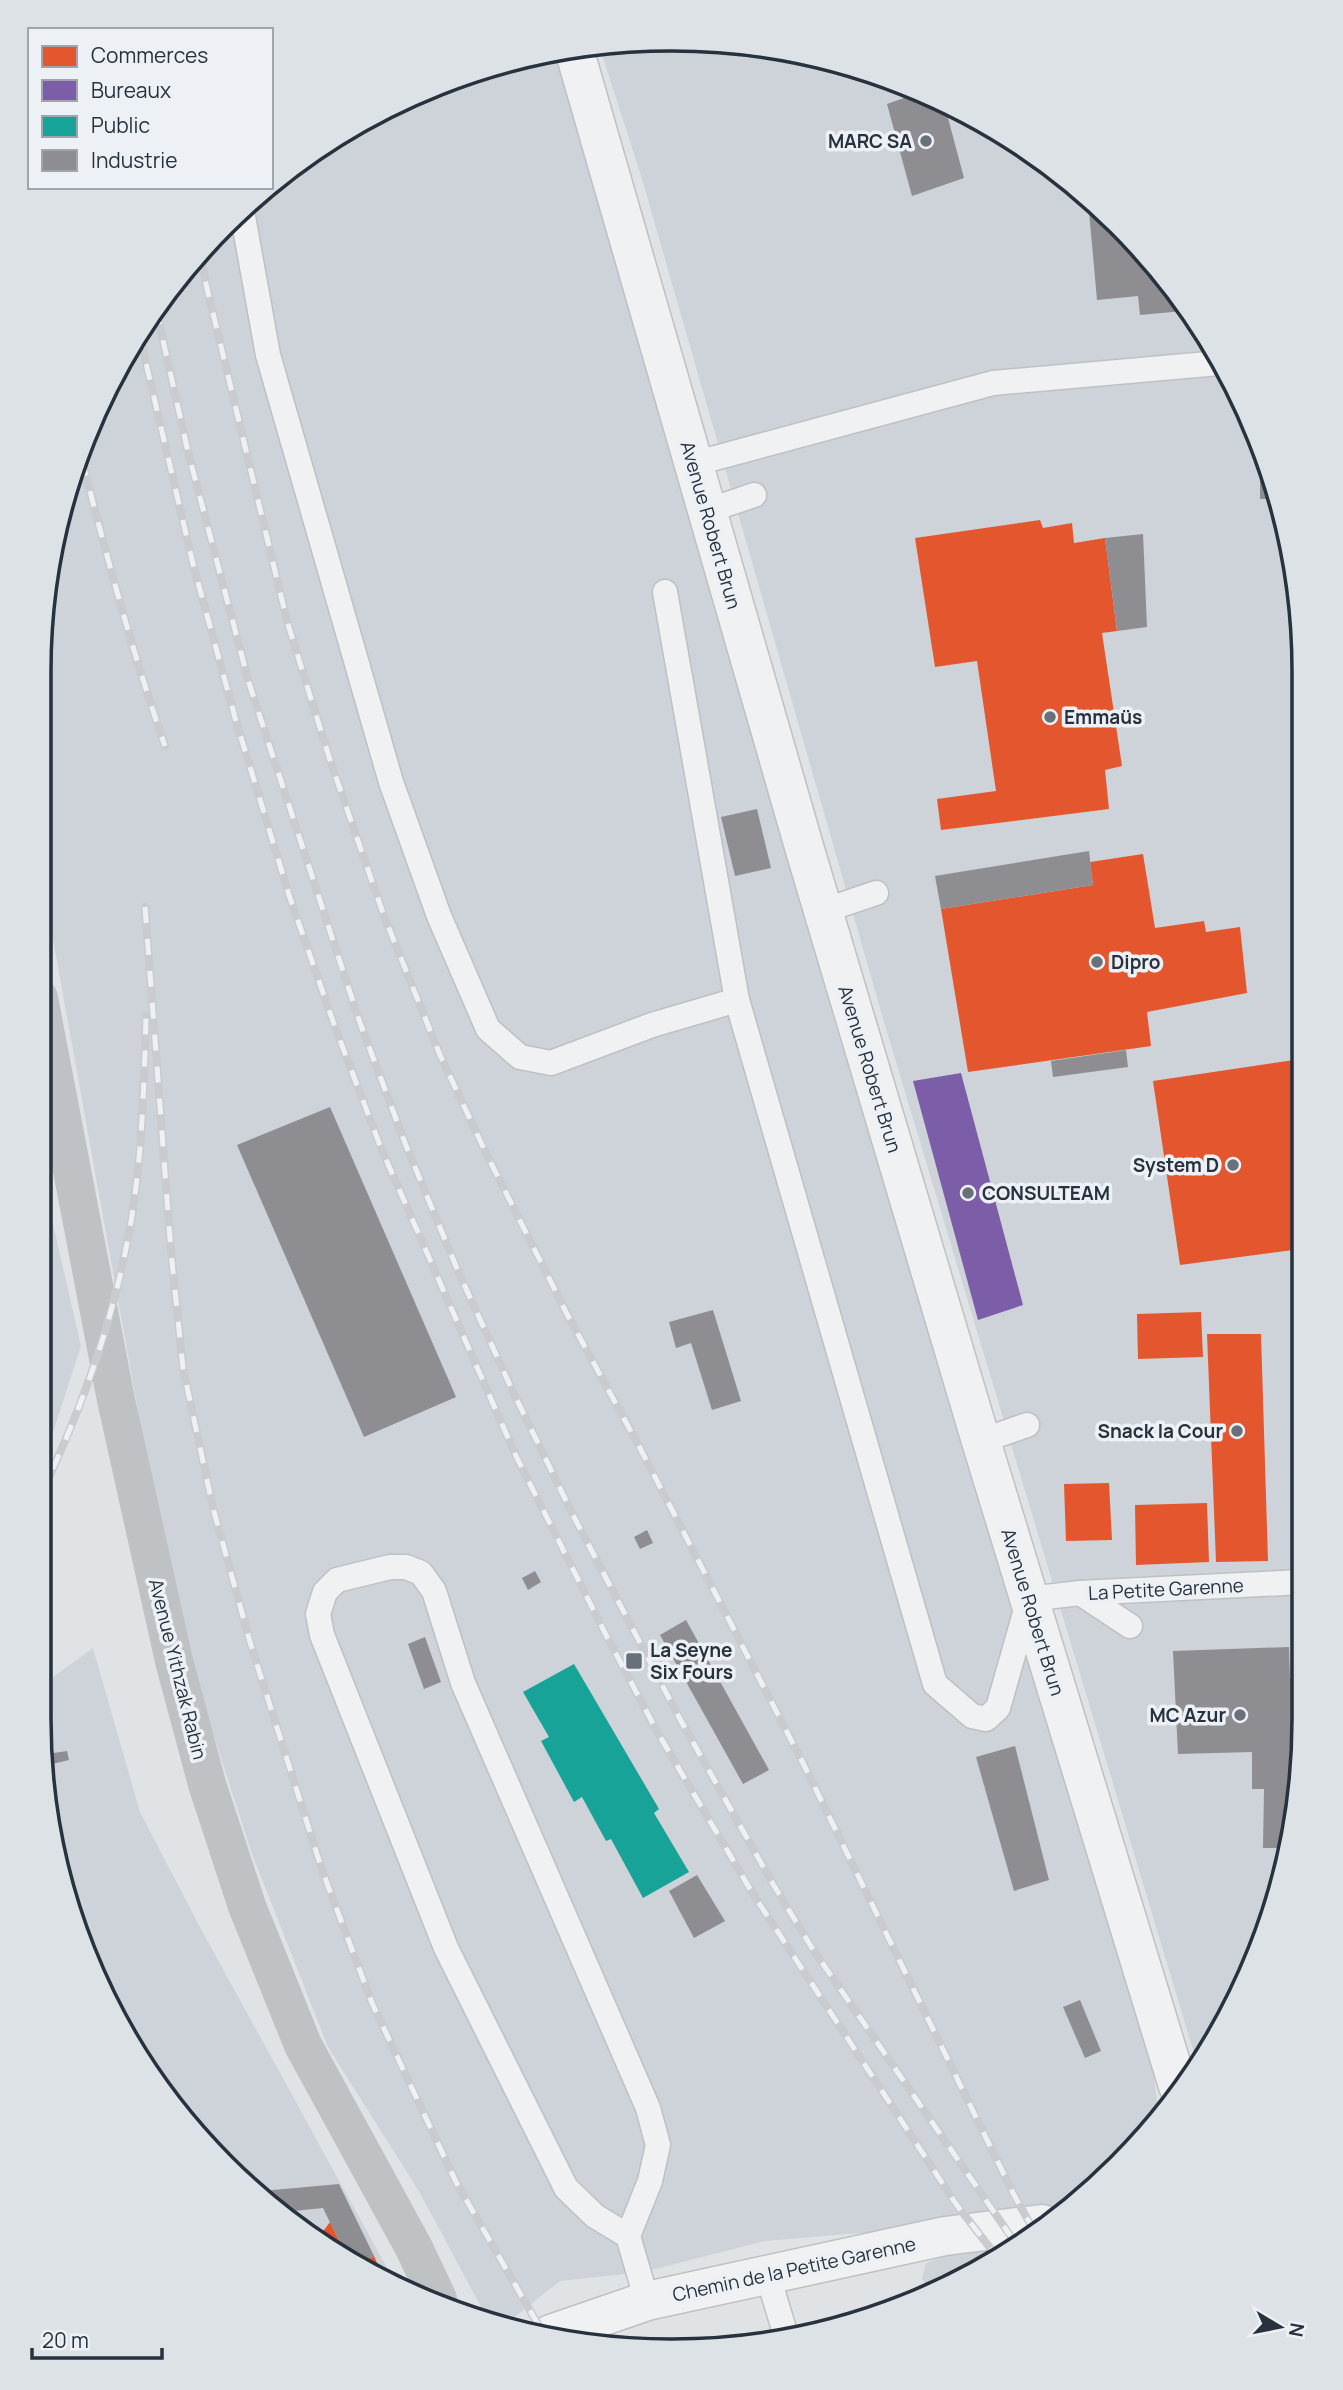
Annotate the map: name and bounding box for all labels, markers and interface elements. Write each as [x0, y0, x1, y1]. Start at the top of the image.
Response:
legend [28, 28, 273, 189]
text: Commerces [91, 41, 208, 69]
text: Bureaux [91, 76, 171, 104]
text: Public [91, 111, 150, 139]
place label: MARC SA [828, 128, 912, 154]
marker: MARC SA [918, 133, 934, 149]
text: Industrie [91, 146, 177, 174]
street label: Avenue Robert Brun [675, 438, 747, 612]
place label: Emmaüs [1064, 704, 1142, 730]
marker: Emmaüs [1042, 709, 1058, 725]
place label: Dipro [1111, 949, 1160, 975]
marker: Dipro [1089, 954, 1105, 970]
street label: Avenue Robert Brun [832, 982, 908, 1156]
place label: System D [1133, 1152, 1219, 1178]
marker: System D [1225, 1157, 1241, 1173]
place label: CONSULTEAM [982, 1180, 1110, 1206]
marker: CONSULTEAM [960, 1185, 976, 1201]
place label: Snack la Cour [1097, 1418, 1223, 1444]
marker: Snack la Cour [1229, 1423, 1245, 1439]
street label: Avenue Robert Brun [995, 1525, 1071, 1699]
street label: La Petite Garenne [1088, 1572, 1244, 1606]
street label: Avenue Yithzak Rabin [143, 1576, 213, 1762]
place label: La Seyne Six Fours [650, 1637, 733, 1685]
marker: La Seyne Six Fours [624, 1651, 644, 1671]
place label: MC Azur [1150, 1702, 1226, 1728]
marker: MC Azur [1232, 1707, 1248, 1723]
street label: Chemin de la Petite Garenne [670, 2230, 918, 2308]
north arrow [1245, 2292, 1315, 2362]
scale bar [32, 2316, 161, 2360]
text: N [1283, 2321, 1311, 2339]
text: 20 m [42, 2326, 89, 2354]

